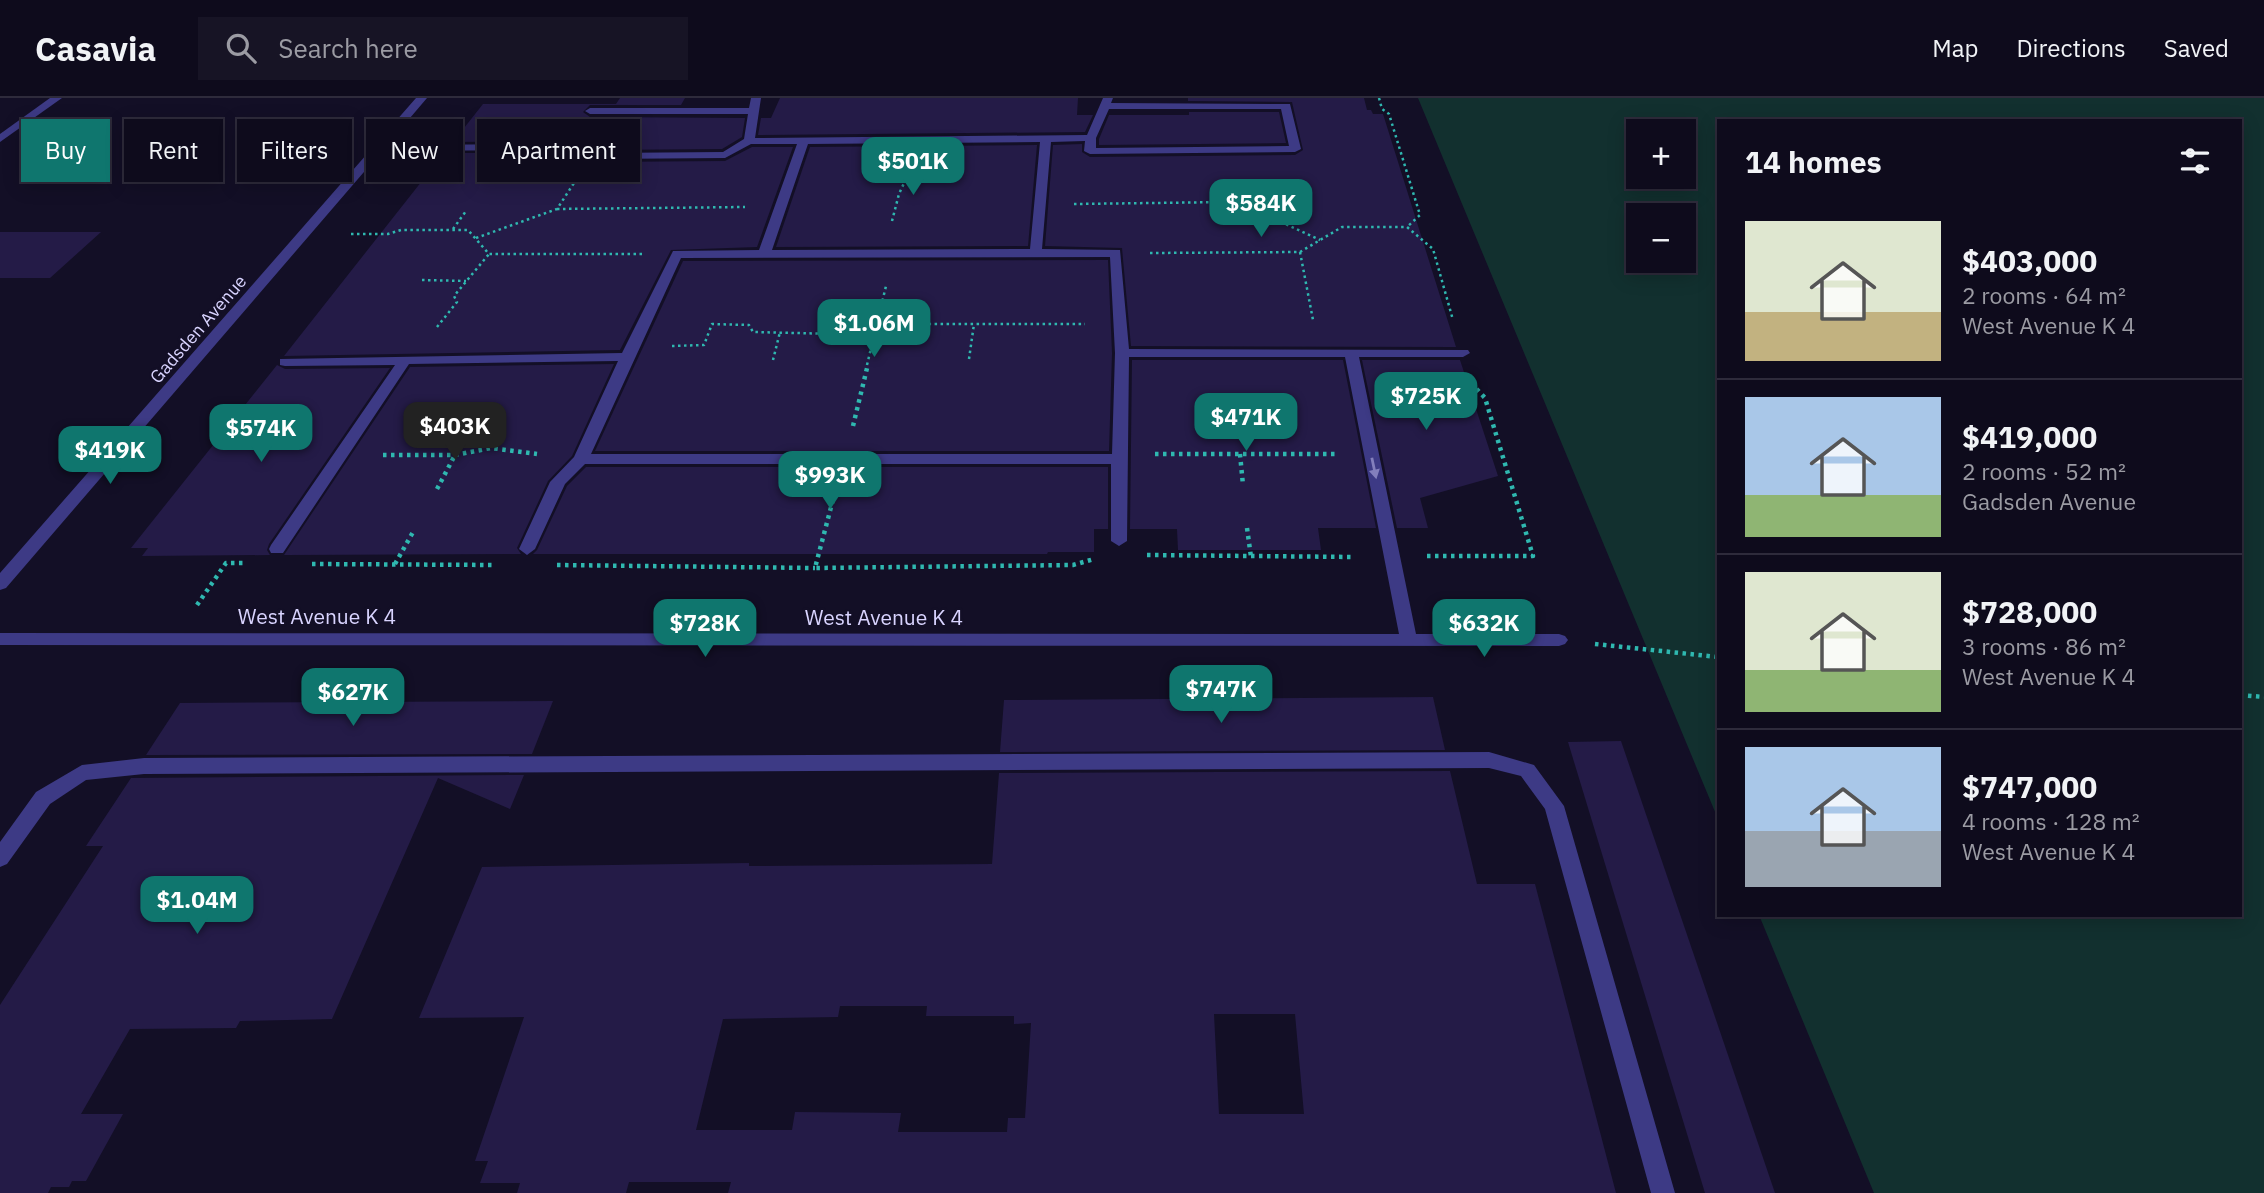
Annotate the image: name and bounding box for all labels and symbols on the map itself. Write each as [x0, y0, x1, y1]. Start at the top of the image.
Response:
pin: $501K [864, 138, 962, 197]
pin: $584K [1212, 180, 1310, 239]
street label: Gadsden Avenue [145, 270, 251, 388]
pin: $1.06M [817, 300, 931, 359]
pin: $725K [1377, 372, 1475, 432]
pin: $471K [1197, 394, 1295, 453]
pin: $403K [406, 402, 504, 462]
pin: $574K [212, 404, 310, 464]
pin: $419K [61, 426, 159, 486]
pin: $993K [781, 452, 879, 511]
one-way arrow [1369, 457, 1380, 479]
pin: $728K [656, 600, 754, 659]
pin: $632K [1435, 600, 1533, 659]
street label: West Avenue K 4 [238, 602, 396, 630]
street label: West Avenue K 4 [805, 603, 963, 631]
pin: $747K [1172, 666, 1270, 725]
pin: $627K [304, 668, 402, 728]
pin: $1.04M [140, 876, 254, 936]

